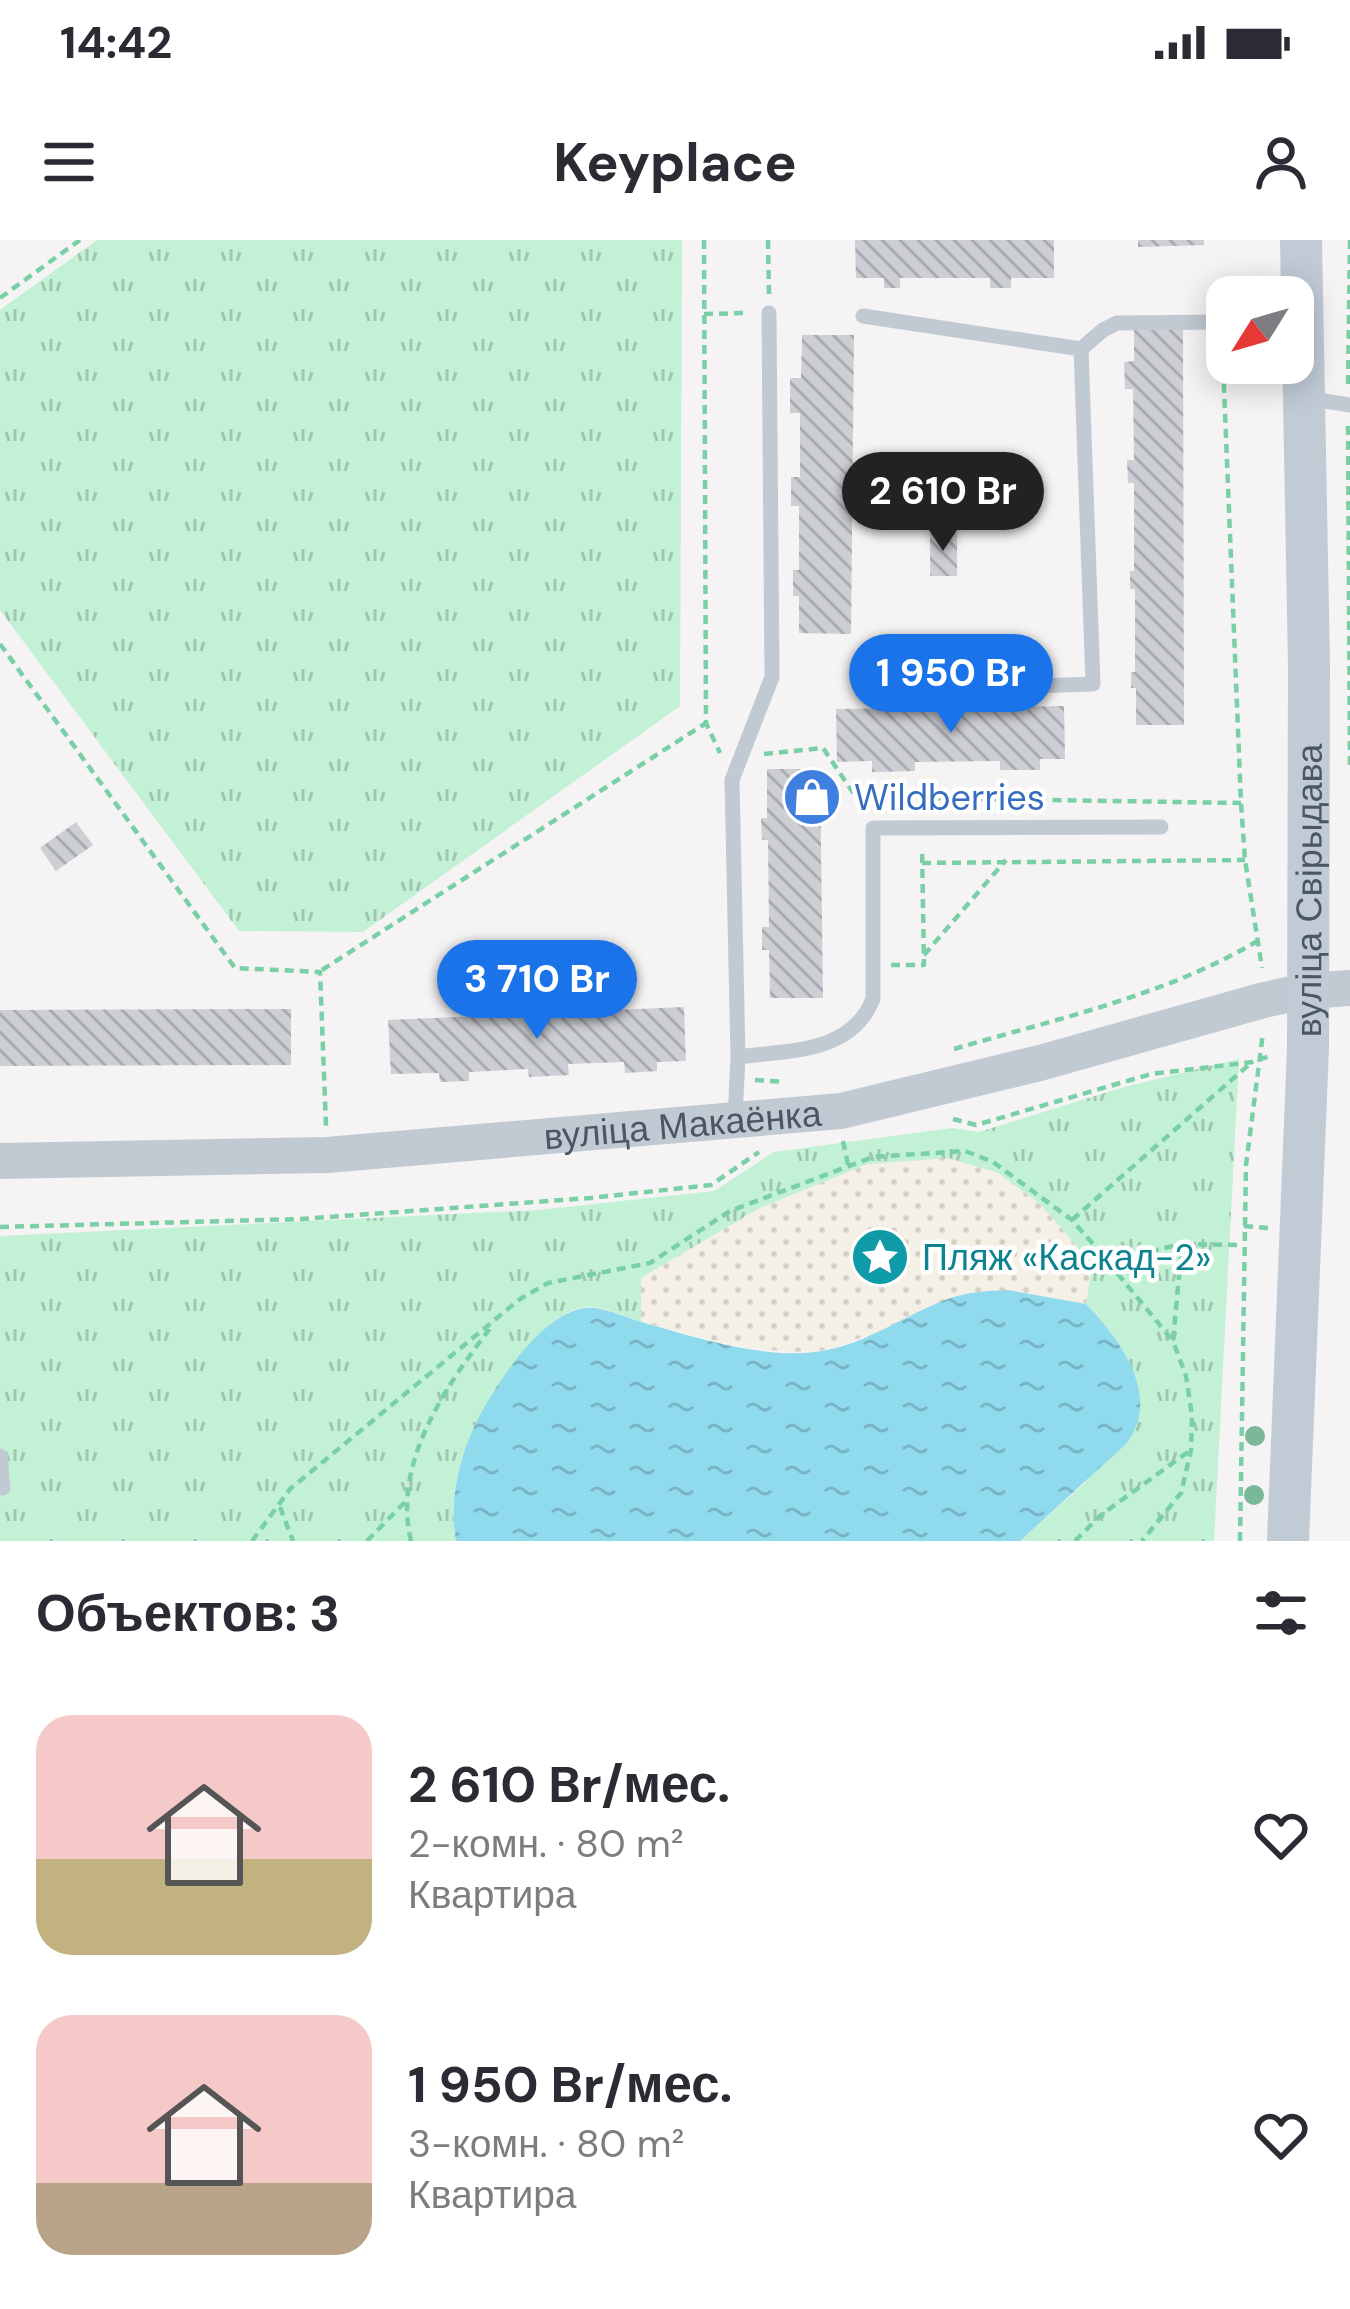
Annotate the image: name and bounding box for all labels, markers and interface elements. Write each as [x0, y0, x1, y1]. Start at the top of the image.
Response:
text: 14:42 [60, 13, 172, 72]
text: Keyplace [553, 127, 797, 198]
icon: menu [36, 129, 102, 195]
icon: person [1248, 129, 1314, 195]
north arrow [1206, 276, 1314, 384]
map controls [1206, 276, 1314, 384]
pin: 2 610 Br [819, 452, 1067, 554]
text: 2 610 Br [869, 465, 1017, 516]
pin: 1 950 Br [827, 634, 1075, 736]
text: 1 950 Br [876, 647, 1026, 698]
street label: вуліца Свірыдава [1285, 743, 1333, 1037]
shop icon: Wildberries [781, 766, 843, 828]
place label: Wildberries [854, 774, 1045, 821]
pin: 3 710 Br [413, 940, 661, 1042]
text: 3 710 Br [464, 953, 610, 1004]
street label: вуліца Макаёнка [542, 1090, 824, 1160]
place icon: Пляж «Каскад-2» [849, 1226, 911, 1288]
place label: Пляж «Каскад-2» [922, 1234, 1211, 1281]
text: Объектов: 3 [36, 1580, 340, 1647]
icon: filters [1248, 1580, 1314, 1646]
text: 2 610 Br/мес. [408, 1751, 730, 1818]
icon: home [132, 1763, 276, 1907]
icon: heart [1248, 1802, 1314, 1868]
text: 2-комн. · 80 m² [408, 1818, 684, 1869]
text: Квартира [408, 1869, 577, 1920]
text: 1 950 Br/мес. [408, 2051, 732, 2118]
icon: home [132, 2063, 276, 2207]
icon: heart [1248, 2102, 1314, 2168]
text: 3-комн. · 80 m² [408, 2118, 684, 2169]
text: Квартира [408, 2169, 577, 2220]

